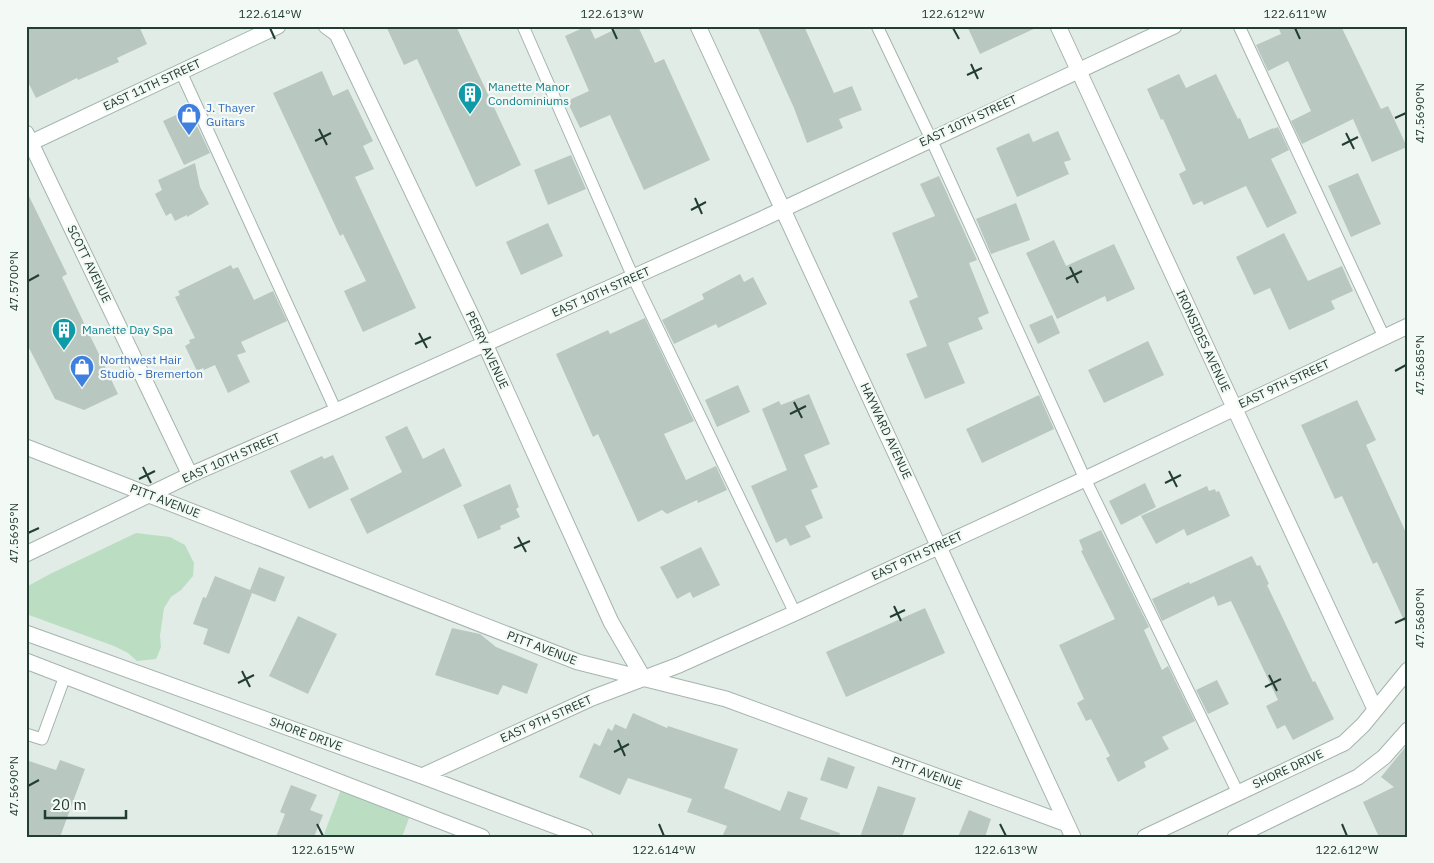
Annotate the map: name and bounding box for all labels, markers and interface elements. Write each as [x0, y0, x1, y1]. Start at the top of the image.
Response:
text: 122.614°W [239, 6, 302, 21]
text: 122.613°W [581, 6, 644, 21]
text: 122.612°W [922, 6, 985, 21]
text: 122.611°W [1264, 6, 1327, 21]
street label: EAST 11TH STREET [101, 55, 203, 114]
place label: Manette Manor Condominiums [488, 79, 570, 108]
building icon: Manette Manor Condominiums [457, 81, 483, 115]
text: 47.5690°N [1412, 83, 1427, 143]
street label: EAST 10TH STREET [917, 91, 1019, 150]
place label: J. Thayer Guitars [206, 100, 256, 129]
shop icon: J. Thayer Guitars [176, 102, 202, 136]
street label: SCOTT AVENUE [64, 223, 115, 305]
text: 47.5700°N [6, 251, 21, 311]
street label: EAST 10TH STREET [549, 263, 652, 320]
street label: IRONSIDES AVENUE [1173, 287, 1234, 394]
street label: PERRY AVENUE [463, 308, 512, 391]
building icon: Manette Day Spa [51, 317, 77, 351]
place label: Manette Day Spa [82, 322, 173, 337]
text: 47.5685°N [1412, 335, 1427, 395]
place label: Northwest Hair Studio - Bremerton [100, 352, 203, 381]
shop icon: Northwest Hair Studio - Bremerton [69, 354, 95, 388]
street label: EAST 9TH STREET [1236, 356, 1332, 411]
street label: HAYWARD AVENUE [858, 380, 915, 481]
street label: EAST 10TH STREET [179, 429, 282, 486]
street label: PITT AVENUE [128, 480, 202, 521]
text: 47.5695°N [6, 503, 21, 563]
street label: EAST 9TH STREET [869, 528, 965, 583]
text: 47.5680°N [1412, 588, 1427, 648]
street label: PITT AVENUE [505, 627, 579, 668]
street label: EAST 9TH STREET [498, 692, 594, 745]
street label: SHORE DRIVE [268, 713, 345, 754]
street label: SHORE DRIVE [1250, 746, 1326, 791]
street label: PITT AVENUE [890, 753, 964, 792]
text: 47.5690°N [6, 756, 21, 816]
scale bar [45, 788, 126, 820]
text: 20 m [52, 795, 87, 814]
text: 122.615°W [292, 842, 355, 857]
text: 122.614°W [633, 842, 696, 857]
text: 122.613°W [975, 842, 1038, 857]
text: 122.612°W [1316, 842, 1379, 857]

